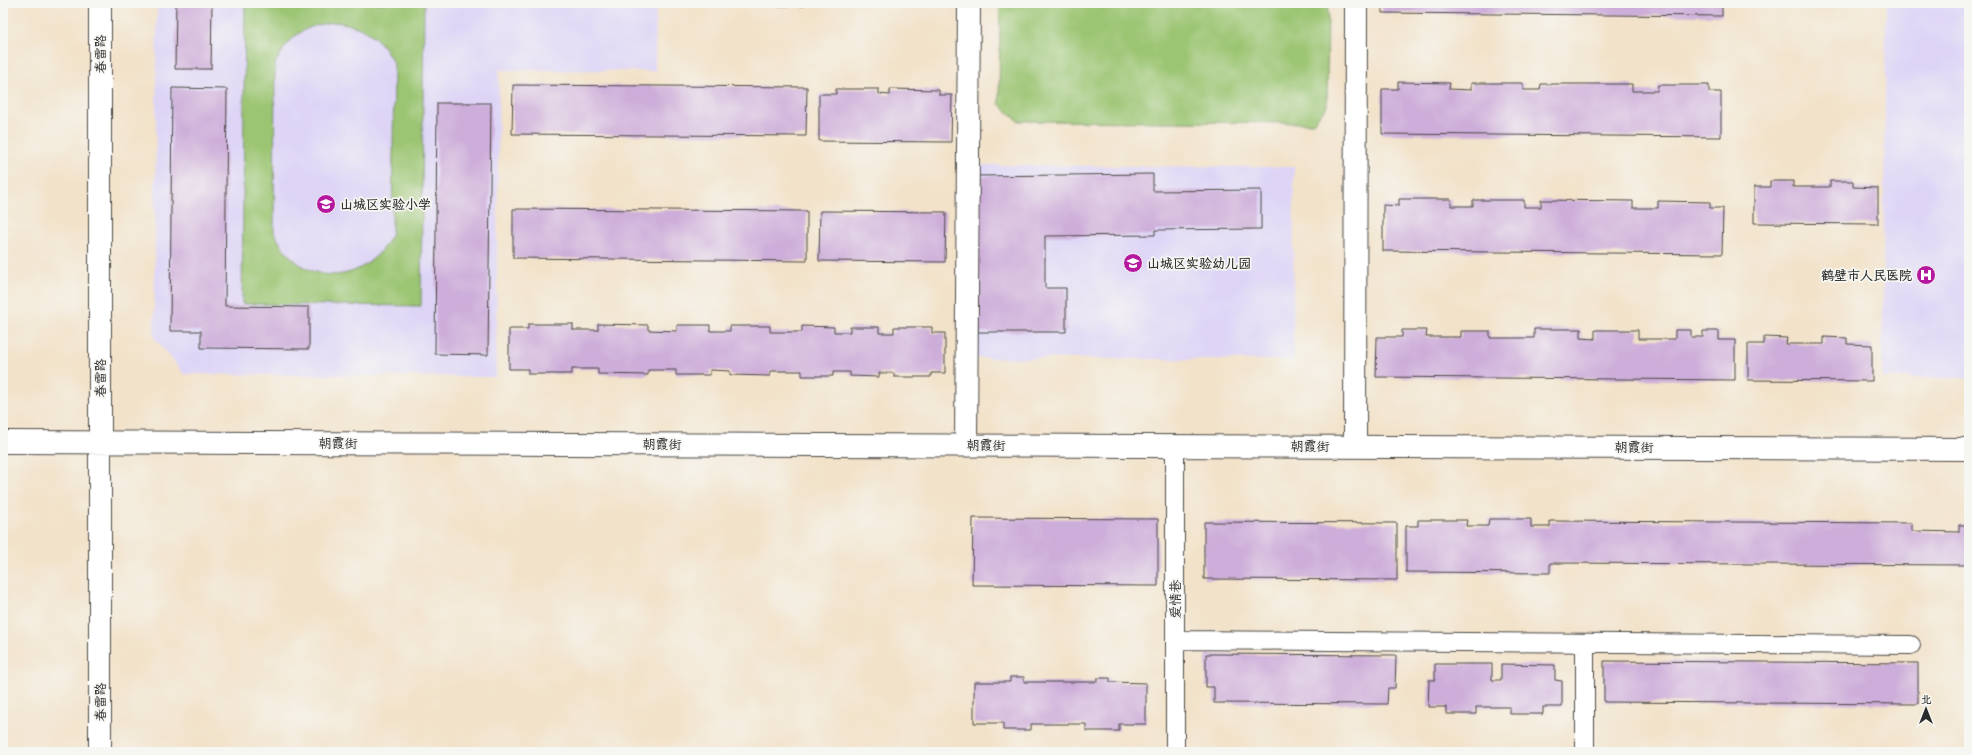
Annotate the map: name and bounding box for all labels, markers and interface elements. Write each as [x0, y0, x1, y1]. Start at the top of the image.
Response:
street label: 春雷路 [93, 34, 112, 74]
school or university icon: 山城区实验小学 [315, 193, 337, 215]
place label: 山城区实验小学 [340, 197, 431, 216]
school or university icon: 山城区实验幼儿园 [1122, 252, 1144, 274]
place label: 山城区实验幼儿园 [1147, 256, 1251, 275]
hospital icon: 鹤壁市人民医院 [1915, 264, 1937, 286]
place label: 鹤壁市人民医院 [1821, 268, 1912, 287]
street label: 春雷路 [93, 358, 112, 398]
street label: 朝霞街 [318, 436, 358, 455]
street label: 朝霞街 [642, 437, 682, 456]
street label: 朝霞街 [966, 438, 1006, 457]
street label: 朝霞街 [1290, 439, 1330, 458]
street label: 朝霞街 [1614, 440, 1654, 459]
street label: 爱情巷 [1168, 579, 1187, 619]
street label: 春雷路 [93, 682, 112, 722]
north arrow [1906, 689, 1946, 729]
text: 北 [1921, 693, 1932, 709]

